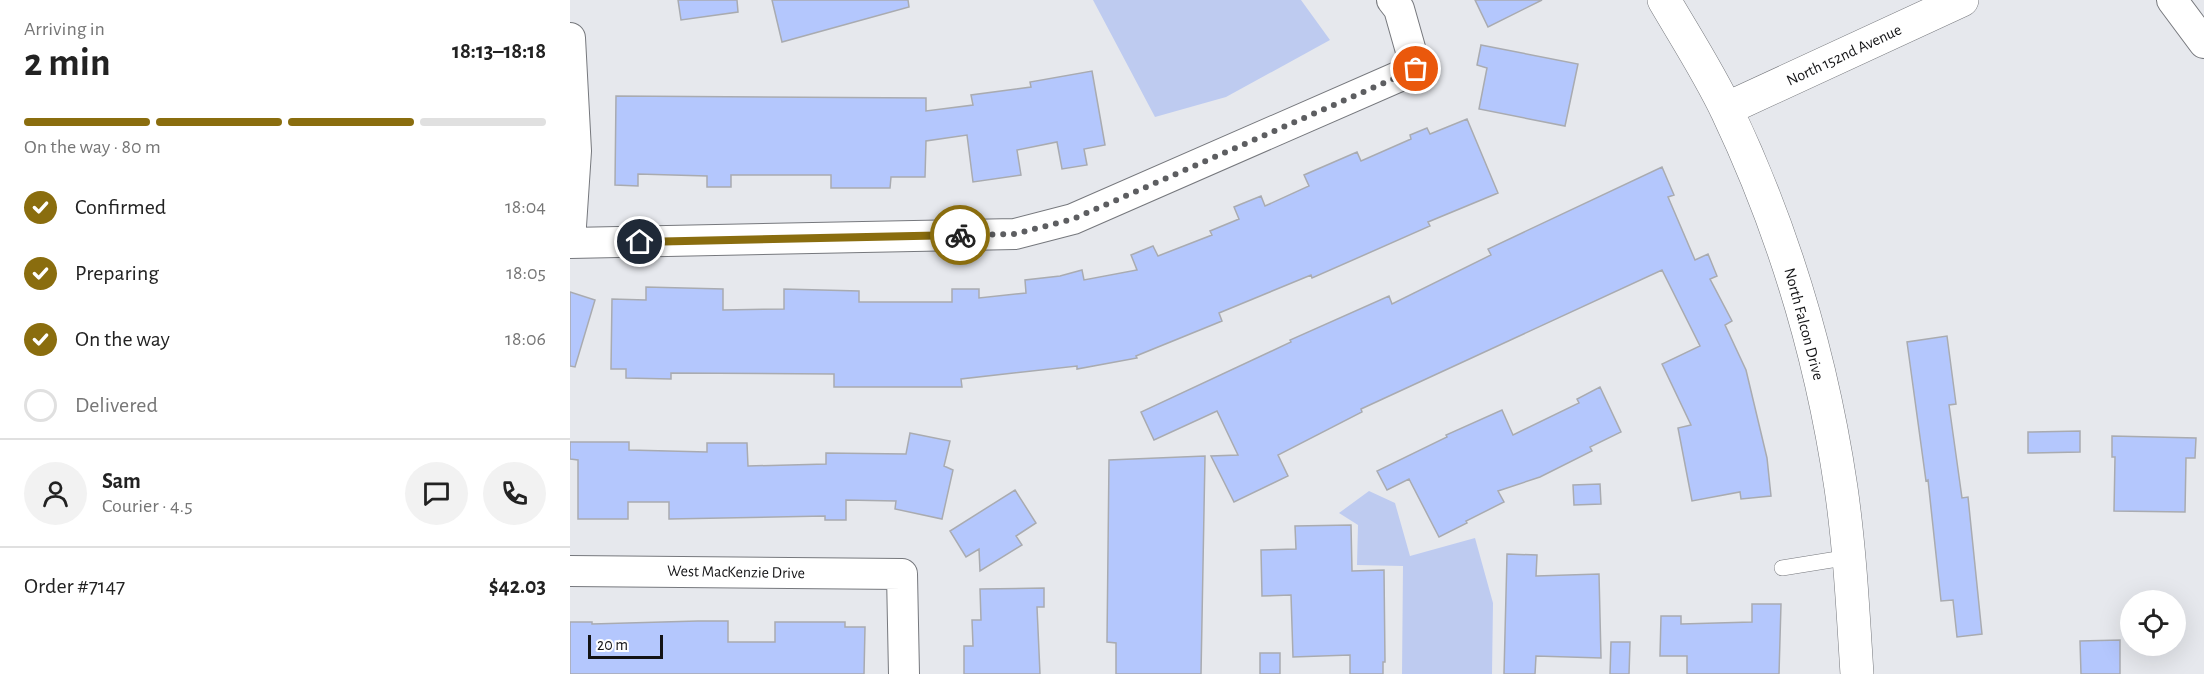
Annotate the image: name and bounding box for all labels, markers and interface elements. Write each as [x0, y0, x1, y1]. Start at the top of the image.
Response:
text: Arriving in [24, 19, 105, 39]
street label: North 152nd Avenue [1784, 21, 1904, 89]
text: 18:13–18:18 [452, 40, 546, 62]
pin [1390, 43, 1441, 94]
text: 2 min [24, 44, 111, 83]
icon: bag [1399, 52, 1432, 85]
text: On the way · 80 m [24, 137, 161, 157]
icon: check [24, 191, 57, 224]
text: Confirmed [75, 196, 166, 218]
text: 18:04 [505, 197, 546, 217]
courier [930, 205, 990, 265]
pin [614, 216, 665, 267]
icon: bike [944, 219, 977, 252]
icon: home [623, 225, 656, 258]
icon: check [24, 257, 57, 290]
text: Preparing [75, 262, 159, 284]
text: 18:05 [506, 263, 546, 283]
street label: North Falcon Drive [1781, 266, 1827, 382]
icon: check [24, 323, 57, 356]
text: On the way [75, 328, 170, 350]
text: 18:06 [505, 329, 546, 349]
text: Delivered [75, 394, 158, 416]
button: person [24, 462, 87, 525]
button: chat [405, 462, 468, 525]
button: phone [483, 462, 546, 525]
text: Sam [102, 470, 141, 492]
text: Courier · 4.5 [102, 496, 193, 516]
street label: West MacKenzie Drive [667, 563, 805, 581]
text: Order #7147 [24, 575, 125, 597]
text: $42.03 [489, 575, 546, 597]
map controls [2120, 590, 2186, 656]
button: locate [2120, 590, 2186, 656]
scale bar [588, 632, 663, 660]
text: 20 m [597, 637, 628, 653]

